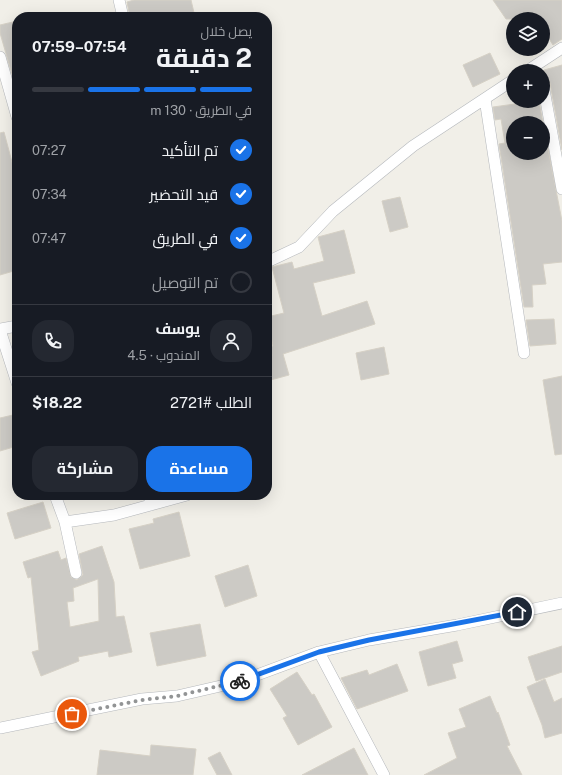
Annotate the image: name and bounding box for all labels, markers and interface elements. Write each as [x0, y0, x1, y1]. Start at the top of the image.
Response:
map controls [506, 12, 550, 160]
button: layers [506, 12, 550, 56]
text: يصل خلال [201, 24, 252, 39]
text: 07:54–07:59 [32, 38, 127, 55]
text: 2 دقيقة [156, 42, 252, 73]
button: + [506, 64, 550, 108]
text: في الطريق · 130 m [150, 103, 252, 118]
button: − [506, 116, 550, 160]
icon: check [230, 139, 252, 161]
text: تم التأكيد [162, 142, 218, 159]
text: 07:27 [32, 143, 66, 158]
icon: check [230, 183, 252, 205]
text: قيد التحضير [149, 186, 218, 203]
text: 07:34 [32, 187, 67, 202]
icon: check [230, 227, 252, 249]
text: في الطريق [152, 230, 218, 247]
text: 07:47 [32, 231, 66, 246]
text: تم التوصيل [152, 274, 218, 291]
button: phone [32, 320, 74, 362]
text: يوسف [155, 320, 200, 337]
button: person [210, 320, 252, 362]
text: المندوب · 4.5 [127, 348, 200, 363]
text: $18.22 [32, 394, 82, 411]
text: الطلب #2721 [170, 394, 252, 411]
button: مشاركة [32, 446, 138, 492]
button: مساعدة [146, 446, 252, 492]
pin [500, 595, 534, 629]
icon: home [506, 601, 528, 623]
courier [220, 661, 260, 701]
icon: bike [229, 670, 251, 692]
pin [55, 697, 89, 731]
icon: bag [61, 703, 83, 725]

